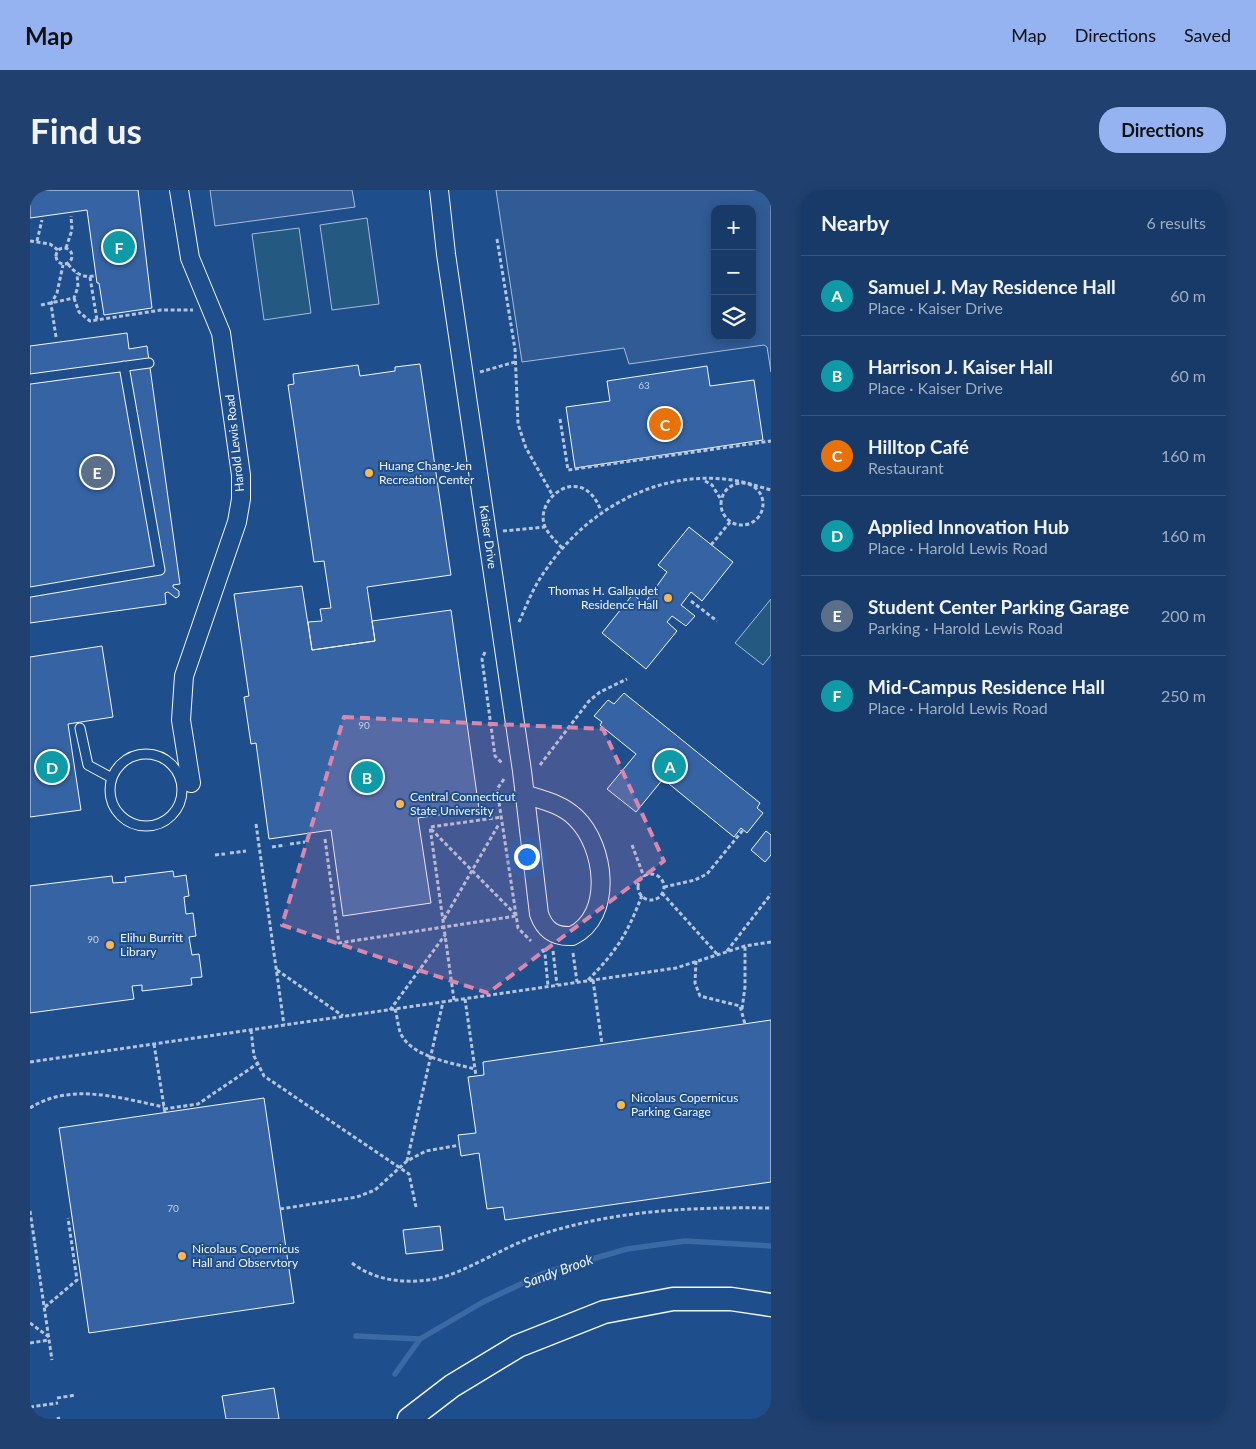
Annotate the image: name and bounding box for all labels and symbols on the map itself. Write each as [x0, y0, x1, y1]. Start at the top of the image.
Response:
pin: F [103, 228, 135, 266]
house number: 63 [638, 379, 650, 391]
street label: Harold Lewis Road [222, 394, 247, 492]
pin: C [649, 405, 681, 443]
pin: E [81, 453, 113, 491]
place label: Huang Chang-Jen Recreation Center [379, 458, 475, 487]
marker: Huang Chang-Jen Recreation Center [363, 467, 375, 479]
street label: Kaiser Drive [477, 504, 500, 570]
place label: Thomas H. Gallaudet Residence Hall [548, 583, 659, 612]
marker: Thomas H. Gallaudet Residence Hall [662, 592, 674, 604]
house number: 90 [358, 719, 370, 731]
pin: A [654, 747, 686, 785]
pin: D [36, 748, 68, 786]
pin: B [351, 758, 383, 796]
place label: Central Connecticut State University [410, 789, 516, 818]
marker: Central Connecticut State University [394, 798, 406, 810]
your location [514, 844, 540, 870]
place label: Elihu Burritt Library [120, 930, 184, 959]
house number: 90 [87, 933, 99, 945]
marker: Elihu Burritt Library [104, 939, 116, 951]
place label: Nicolaus Copernicus Parking Garage [631, 1090, 738, 1119]
marker: Nicolaus Copernicus Parking Garage [615, 1099, 627, 1111]
house number: 70 [167, 1202, 179, 1214]
place label: Nicolaus Copernicus Hall and Observtory [192, 1241, 299, 1270]
marker: Nicolaus Copernicus Hall and Observtory [176, 1250, 188, 1262]
water label: Sandy Brook [521, 1250, 595, 1291]

